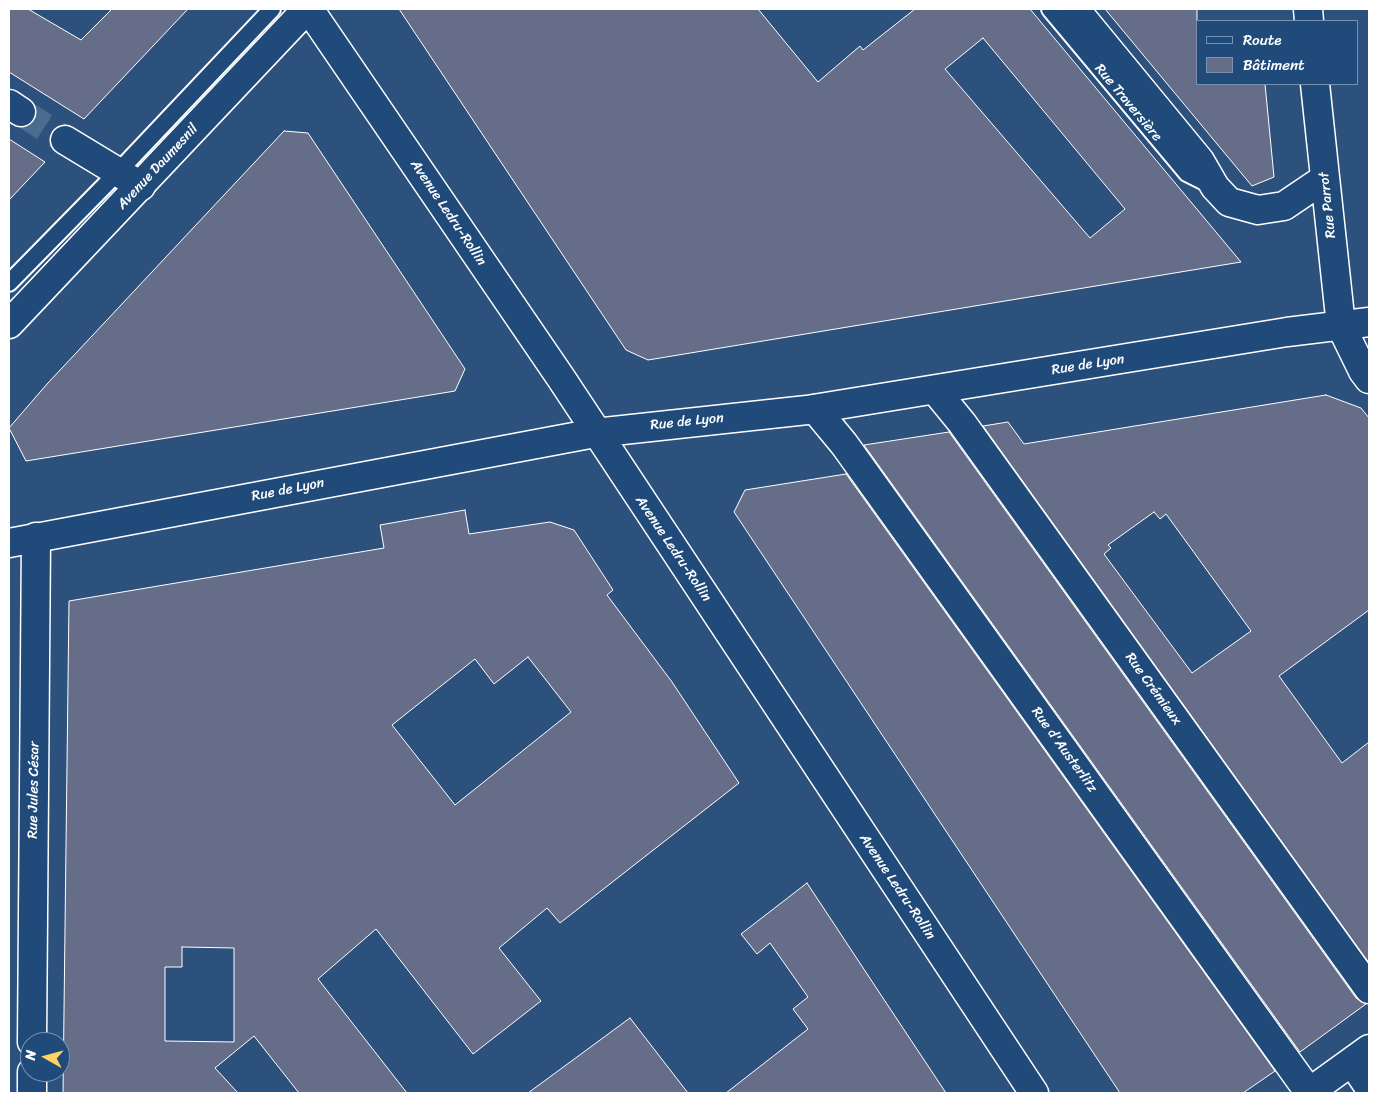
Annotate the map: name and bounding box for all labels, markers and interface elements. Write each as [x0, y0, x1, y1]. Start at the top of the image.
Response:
legend [1196, 20, 1358, 85]
text: Route [1243, 27, 1282, 53]
text: Bâtiment [1243, 52, 1305, 78]
street label: Rue Traversière [1091, 61, 1165, 145]
street label: Avenue Daumesnil [114, 121, 202, 213]
street label: Avenue Ledru-Rollin [406, 157, 490, 269]
street label: Rue Parrot [1316, 171, 1340, 239]
street label: Rue de Lyon [1050, 351, 1126, 379]
street label: Rue de Lyon [650, 410, 724, 434]
street label: Rue de Lyon [250, 475, 326, 505]
street label: Avenue Ledru-Rollin [631, 493, 715, 605]
street label: Rue Crémieux [1121, 650, 1185, 728]
street label: Rue d'Austerlitz [1027, 704, 1101, 796]
street label: Rue Jules César [25, 741, 43, 839]
street label: Avenue Ledru-Rollin [855, 831, 939, 943]
north arrow [20, 1032, 70, 1082]
text: N [18, 1049, 44, 1062]

